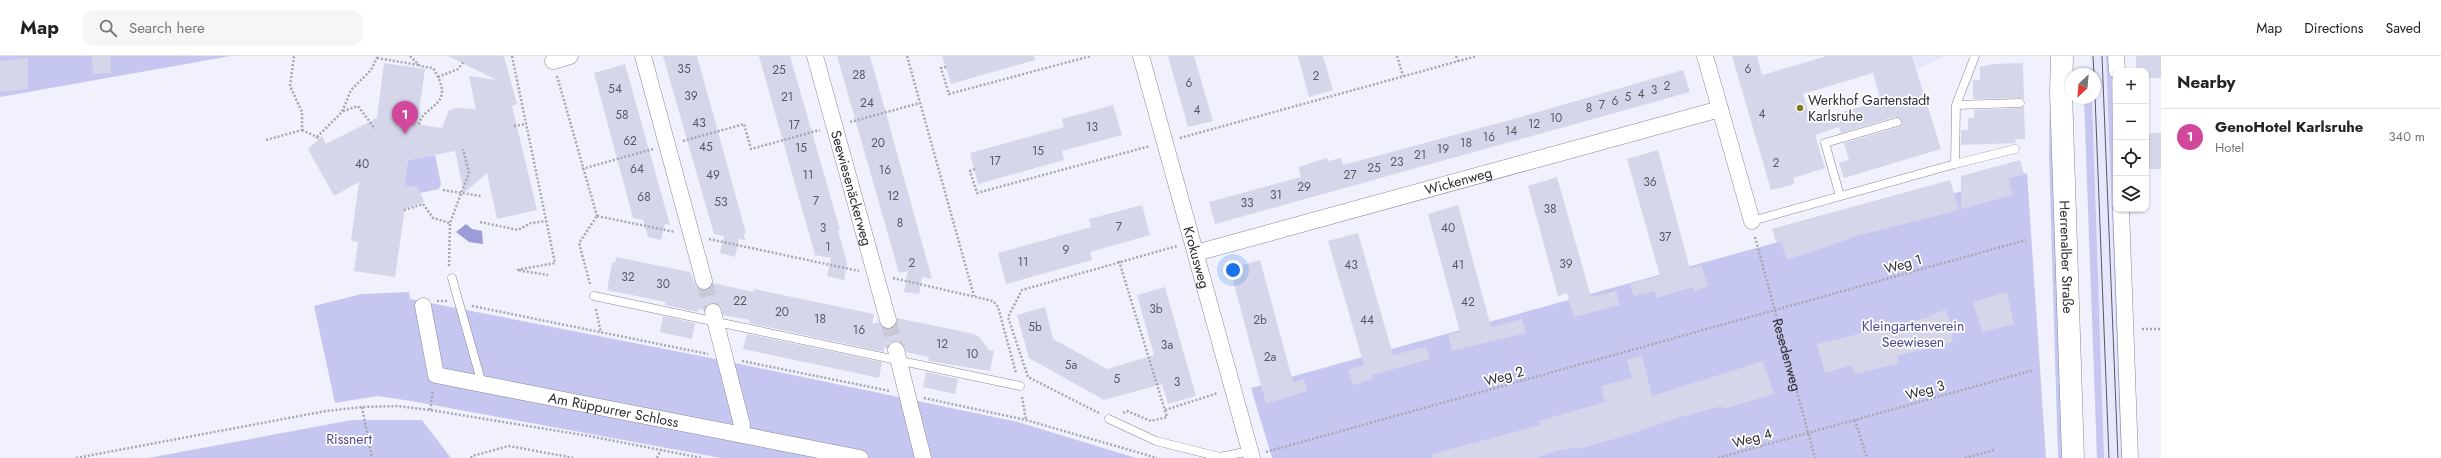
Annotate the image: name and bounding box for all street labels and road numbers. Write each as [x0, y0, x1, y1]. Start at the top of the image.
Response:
street label: Seewiesenäckerweg [826, 128, 877, 248]
street label: Wickenweg [1422, 162, 1494, 200]
street label: Herrenalber Straße [2055, 200, 2078, 314]
street label: Krokusweg [1179, 224, 1215, 291]
street label: Weg 1 [1882, 249, 1924, 279]
street label: Resedenweg [1767, 316, 1806, 394]
street label: Weg 2 [1482, 361, 1526, 391]
street label: Weg 3 [1903, 375, 1947, 405]
street label: Am Rüppurrer Schloss [546, 387, 681, 432]
street label: Weg 4 [1730, 423, 1774, 453]

